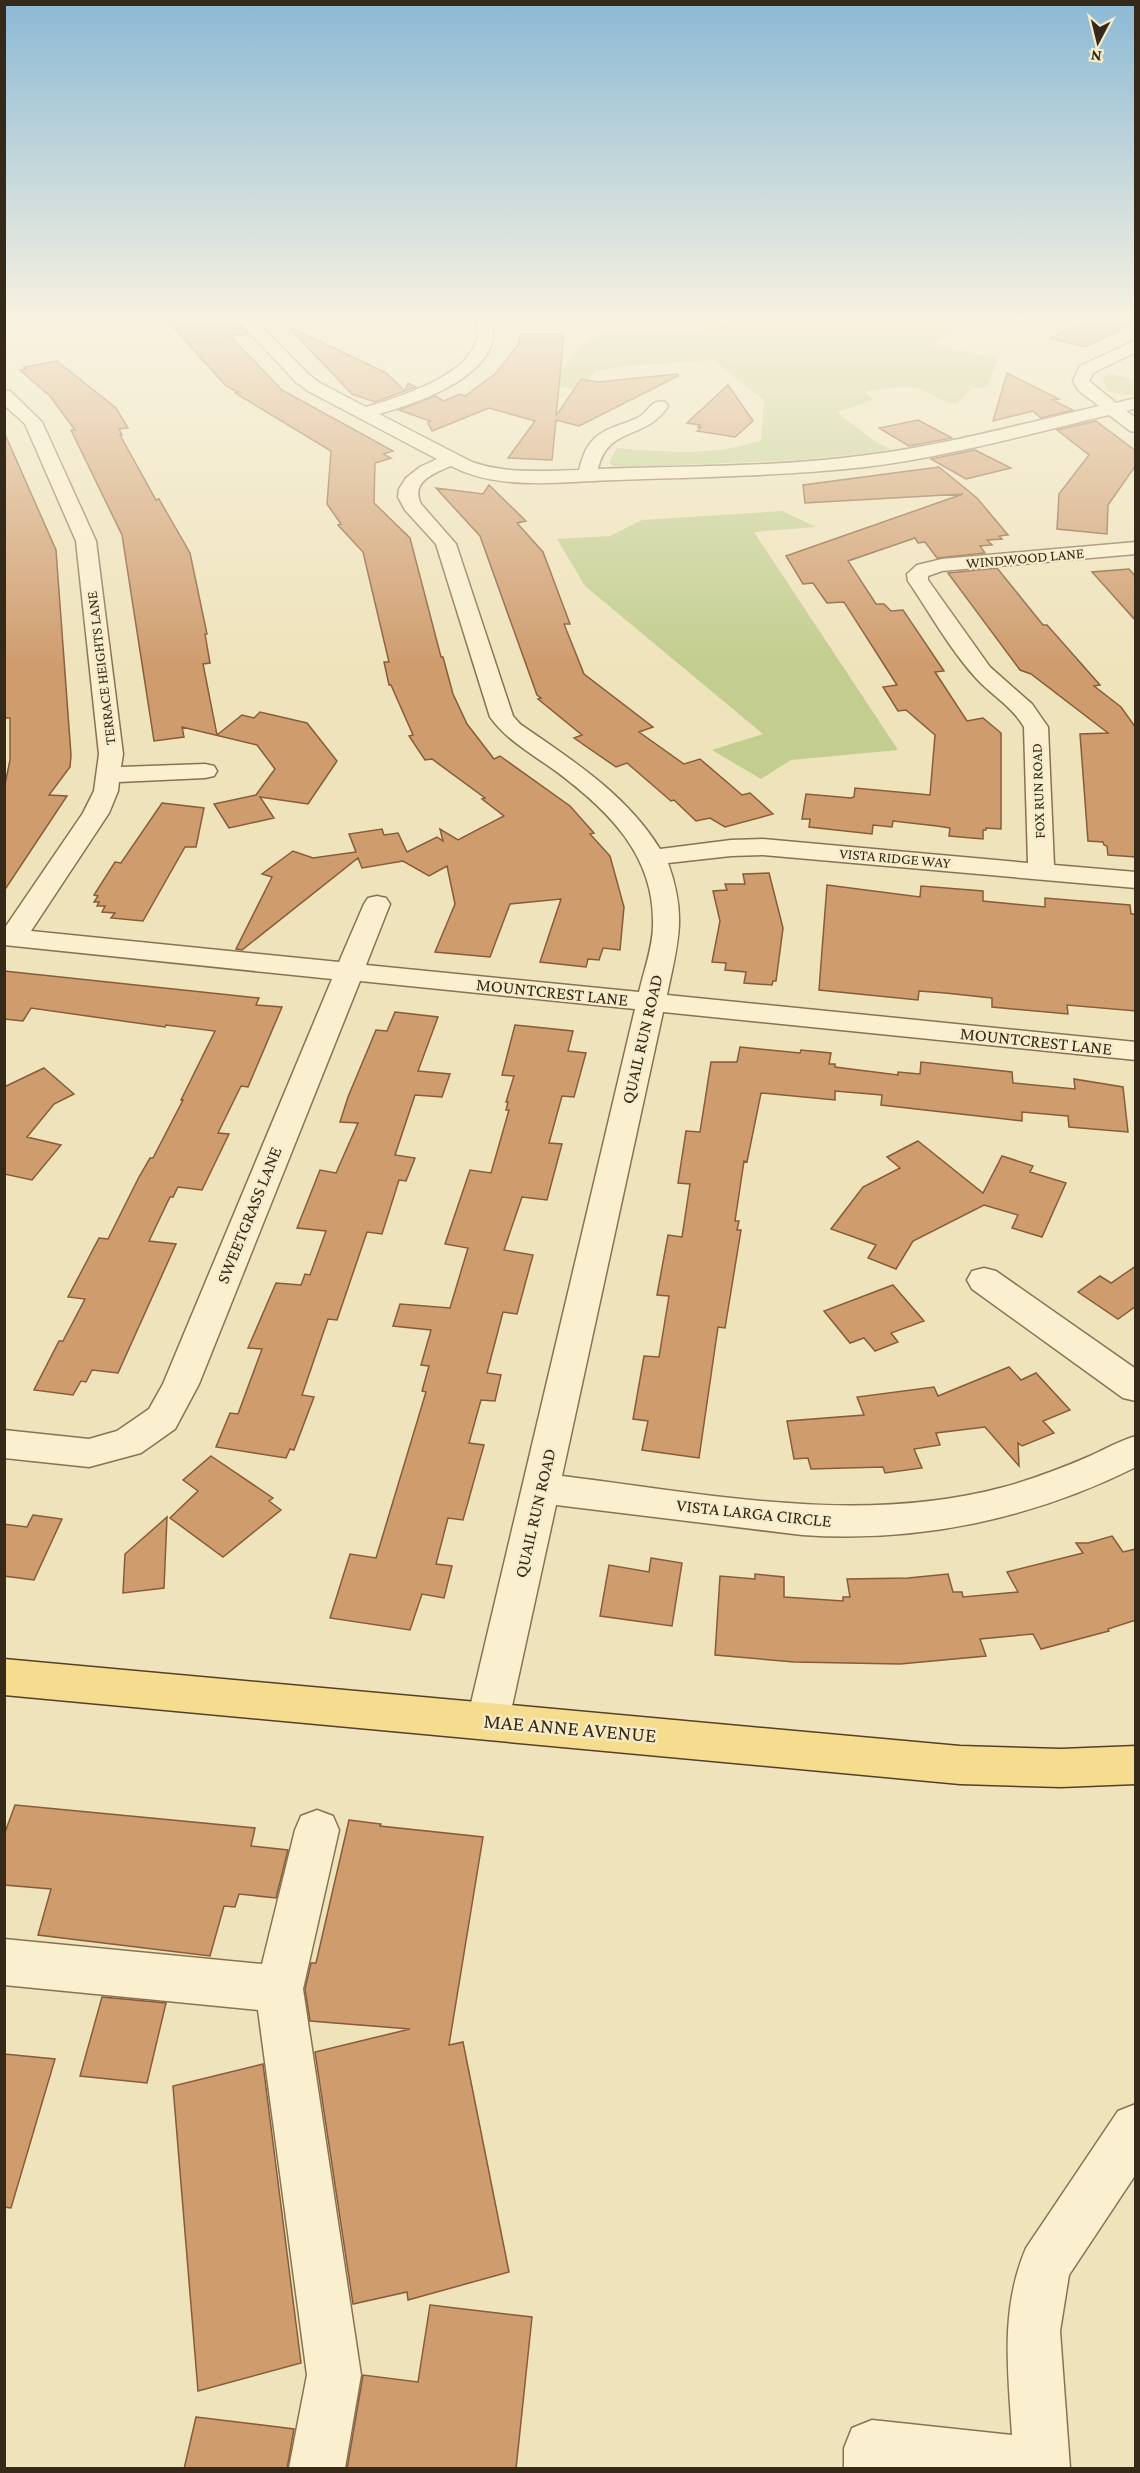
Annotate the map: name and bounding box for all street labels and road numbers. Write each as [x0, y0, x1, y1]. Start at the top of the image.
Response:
street label: WINDWOOD LANE [965, 545, 1085, 571]
street label: TERRACE HEIGHTS LANE [84, 590, 118, 746]
street label: FOX RUN ROAD [1028, 743, 1048, 839]
street label: VISTA RIDGE WAY [839, 845, 951, 871]
street label: QUAIL RUN ROAD [617, 972, 667, 1106]
street label: MOUNTCREST LANE [475, 974, 629, 1010]
street label: MOUNTCREST LANE [959, 1023, 1113, 1059]
street label: SWEETGRASS LANE [212, 1143, 286, 1286]
street label: QUAIL RUN ROAD [510, 1446, 560, 1580]
street label: VISTA LARGA CIRCLE [675, 1495, 833, 1531]
street label: MAE ANNE AVENUE [483, 1708, 657, 1748]

